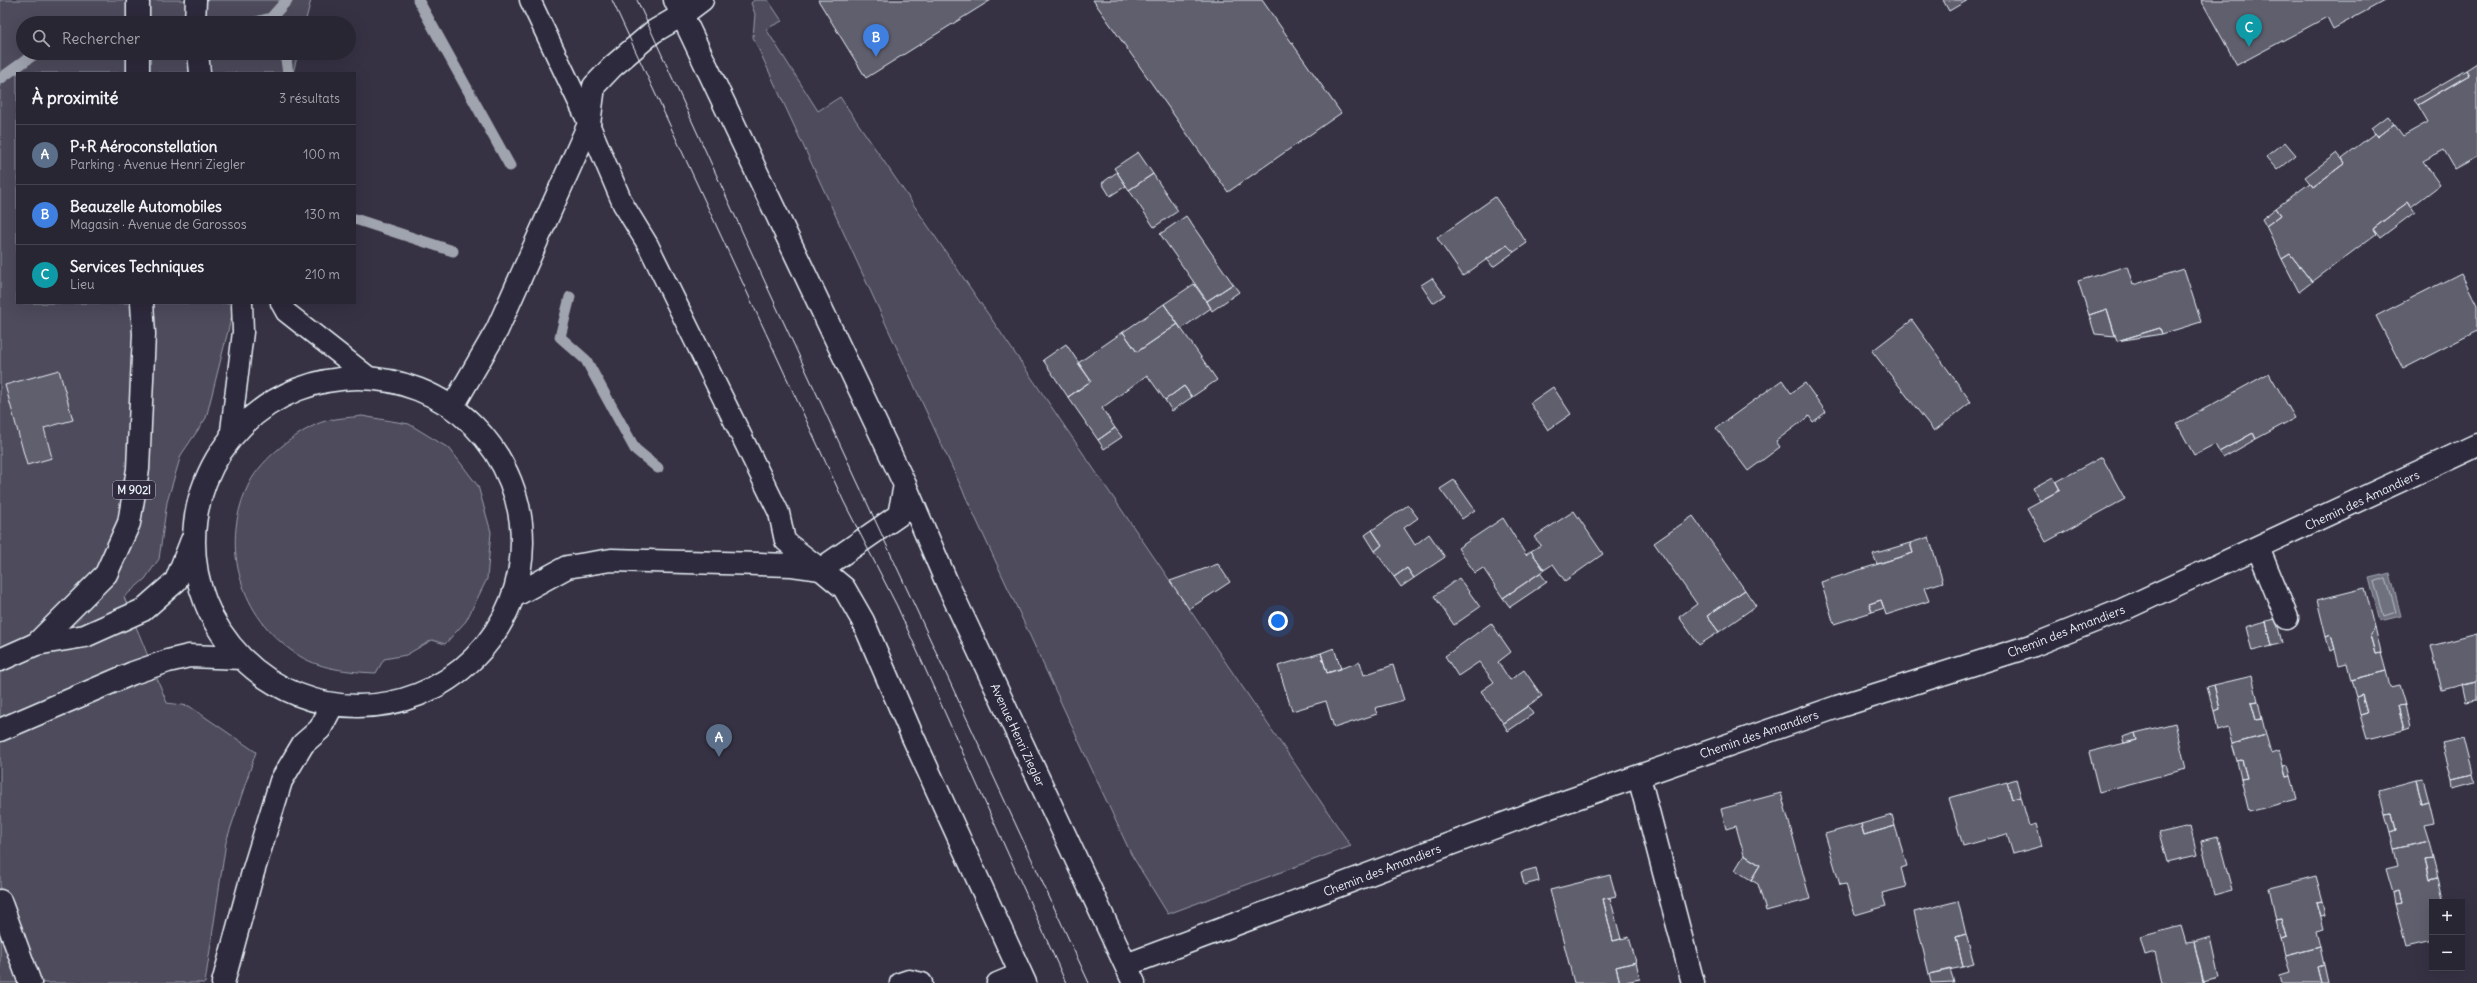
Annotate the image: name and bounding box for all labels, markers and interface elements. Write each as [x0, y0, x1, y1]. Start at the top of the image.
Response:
pin: C [2236, 14, 2262, 47]
search box [16, 16, 356, 60]
pin: B [863, 24, 889, 57]
icon: search [30, 27, 52, 49]
text: Rechercher [62, 29, 140, 48]
text: À proximité [32, 87, 118, 109]
text: 3 résultats [279, 90, 340, 107]
text: P+R Aéroconstellation [70, 137, 217, 156]
text: A [41, 146, 49, 163]
text: 100 m [303, 146, 340, 163]
text: Parking · Avenue Henri Ziegler [70, 156, 245, 173]
text: Beauzelle Automobiles [70, 197, 222, 216]
text: B [41, 206, 49, 223]
text: 130 m [304, 206, 340, 223]
text: Magasin · Avenue de Garossos [70, 216, 247, 233]
text: Services Techniques [70, 257, 204, 276]
text: C [41, 266, 49, 283]
text: 210 m [305, 266, 340, 283]
text: Lieu [70, 276, 95, 293]
street label: Chemin des Amandiers [2302, 467, 2422, 533]
road number: M 902l [113, 481, 155, 499]
street label: Chemin des Amandiers [2005, 602, 2127, 660]
your location [1268, 611, 1288, 631]
street label: Avenue Henri Ziegler [987, 681, 1049, 789]
street label: Chemin des Amandiers [1698, 707, 1820, 761]
pin: A [706, 724, 732, 757]
street label: Chemin des Amandiers [1321, 841, 1443, 899]
map controls [2429, 899, 2465, 971]
button: + [2429, 899, 2465, 935]
button: − [2429, 935, 2465, 971]

